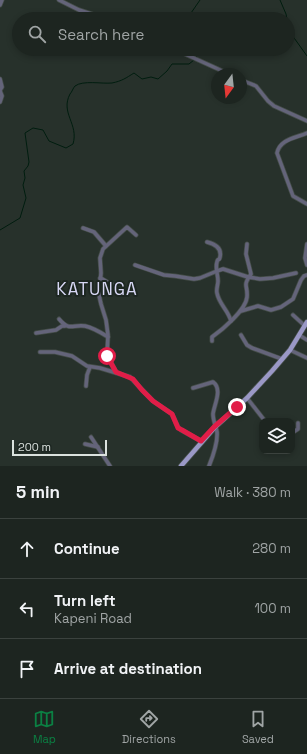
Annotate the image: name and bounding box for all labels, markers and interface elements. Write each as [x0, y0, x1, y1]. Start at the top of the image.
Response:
search box [12, 12, 295, 56]
icon: search [26, 23, 48, 45]
text: Search here [58, 25, 144, 44]
north arrow [211, 68, 247, 104]
district label: KATUNGA [56, 278, 138, 300]
route start [98, 347, 116, 365]
route end [228, 398, 246, 416]
map controls [259, 418, 295, 454]
button: layers [259, 418, 295, 454]
scale bar [12, 438, 107, 457]
text: 200 m [18, 440, 51, 454]
text: 5 min [16, 481, 60, 503]
text: Walk · 380 m [214, 484, 291, 501]
icon: ahead [16, 538, 38, 560]
text: Continue [54, 539, 120, 558]
text: 280 m [252, 540, 291, 557]
text: Turn left [54, 591, 116, 610]
icon: left [16, 598, 38, 620]
text: 100 m [254, 600, 291, 617]
text: Kapeni Road [54, 610, 132, 627]
icon: arrive [16, 658, 38, 680]
text: Arrive at destination [54, 659, 202, 678]
tab: Map [33, 708, 56, 746]
tab: Directions [122, 708, 176, 746]
tab: Saved [242, 708, 274, 746]

